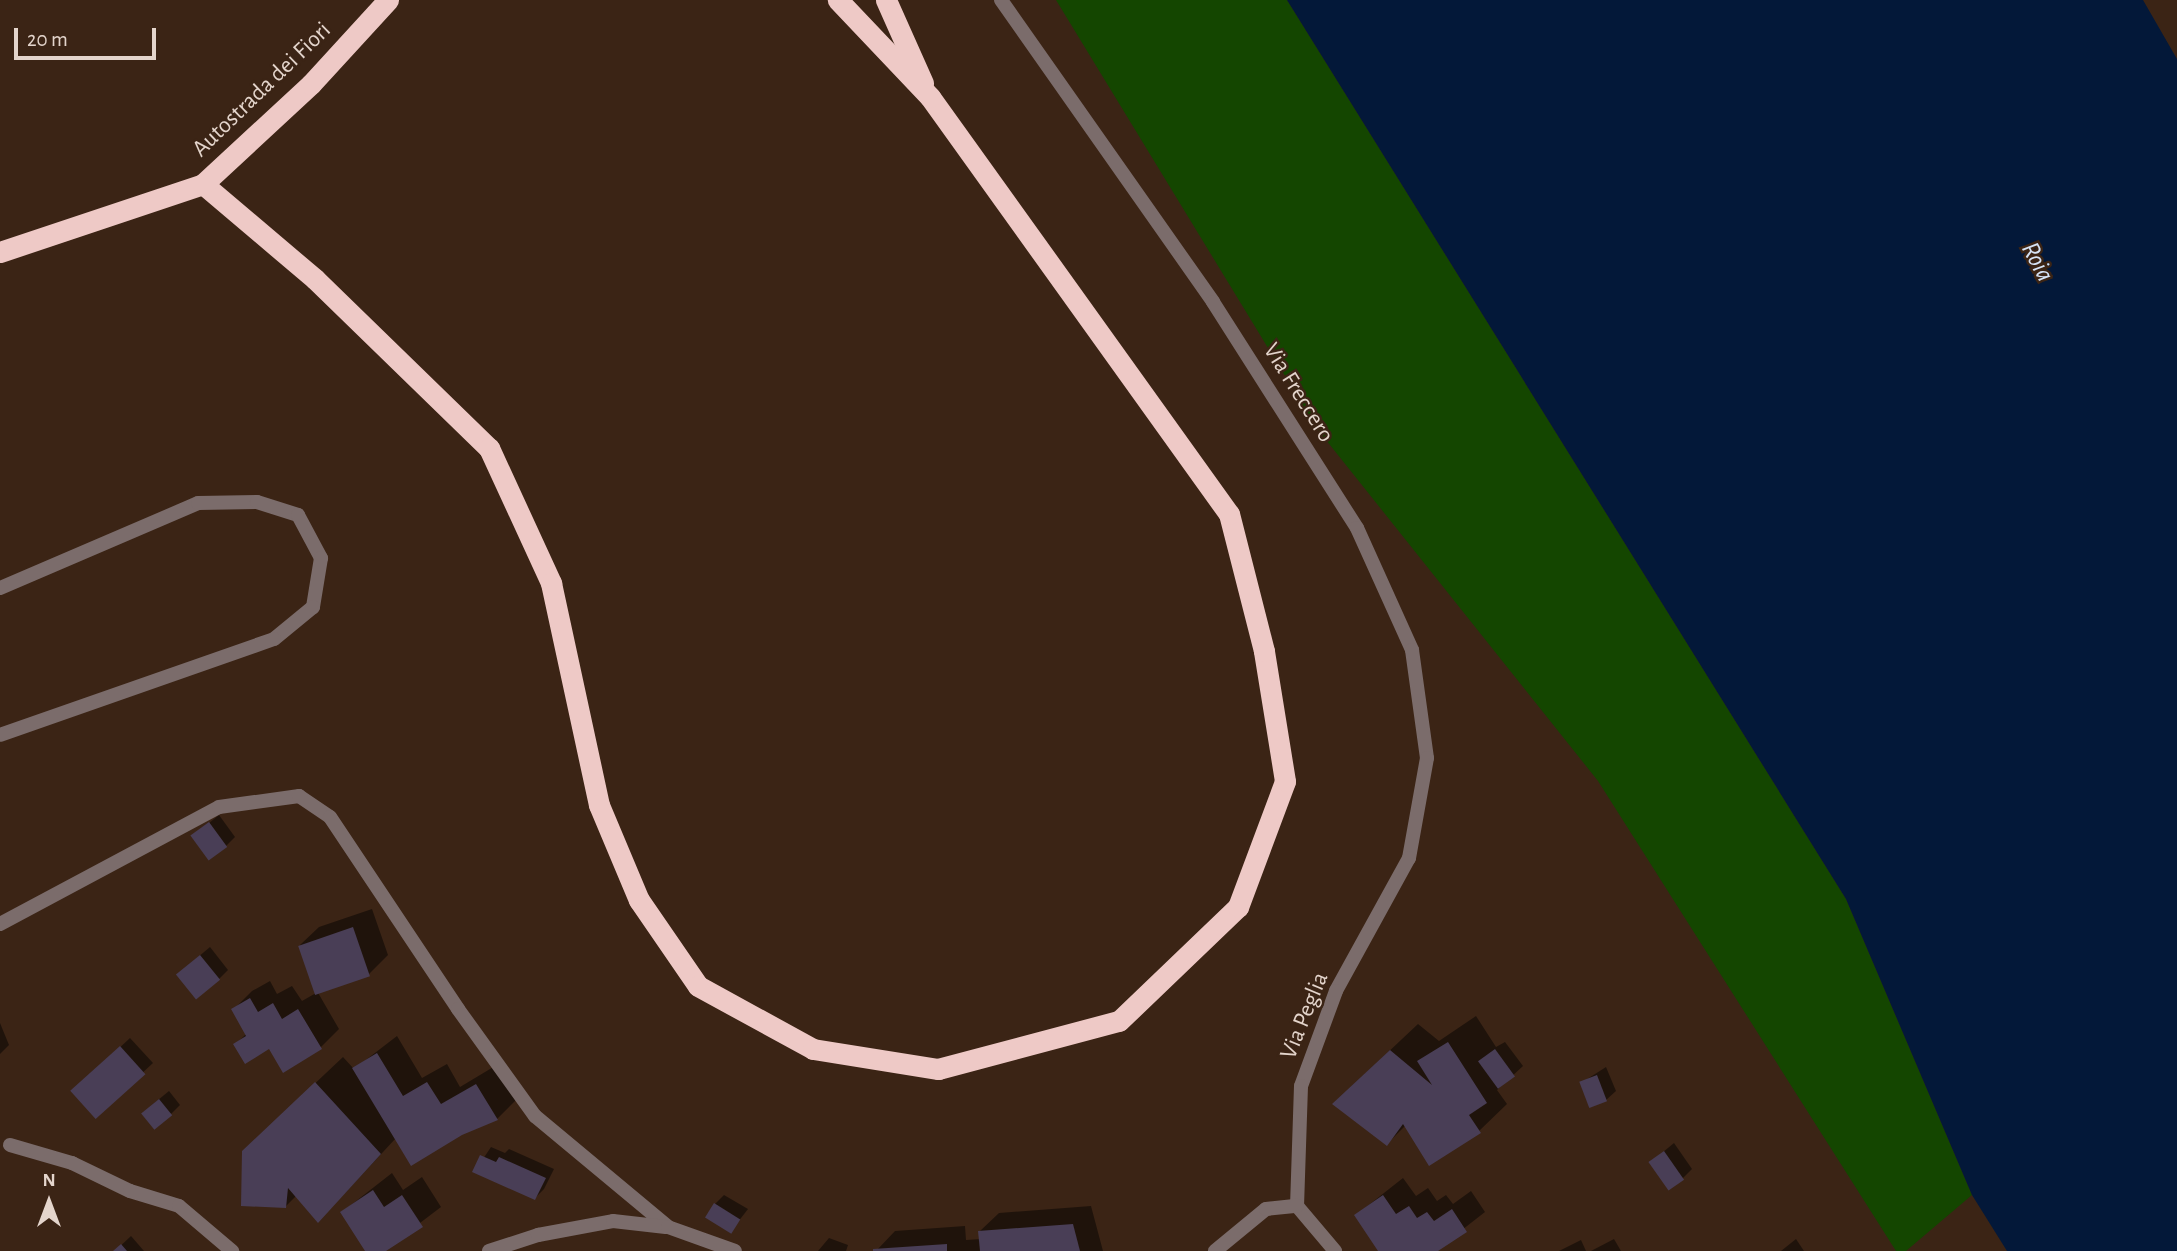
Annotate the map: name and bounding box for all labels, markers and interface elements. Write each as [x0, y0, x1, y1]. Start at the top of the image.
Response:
scale bar [18, 14, 159, 58]
street label: Autostrada dei Fiori [187, 16, 337, 164]
text: 20 m [27, 29, 68, 50]
water label: Roia [2014, 237, 2060, 287]
street label: Via Freccero [1256, 338, 1340, 448]
street label: Via Peglia [1275, 968, 1335, 1064]
north arrow [14, 1167, 84, 1237]
text: N [42, 1171, 56, 1190]

